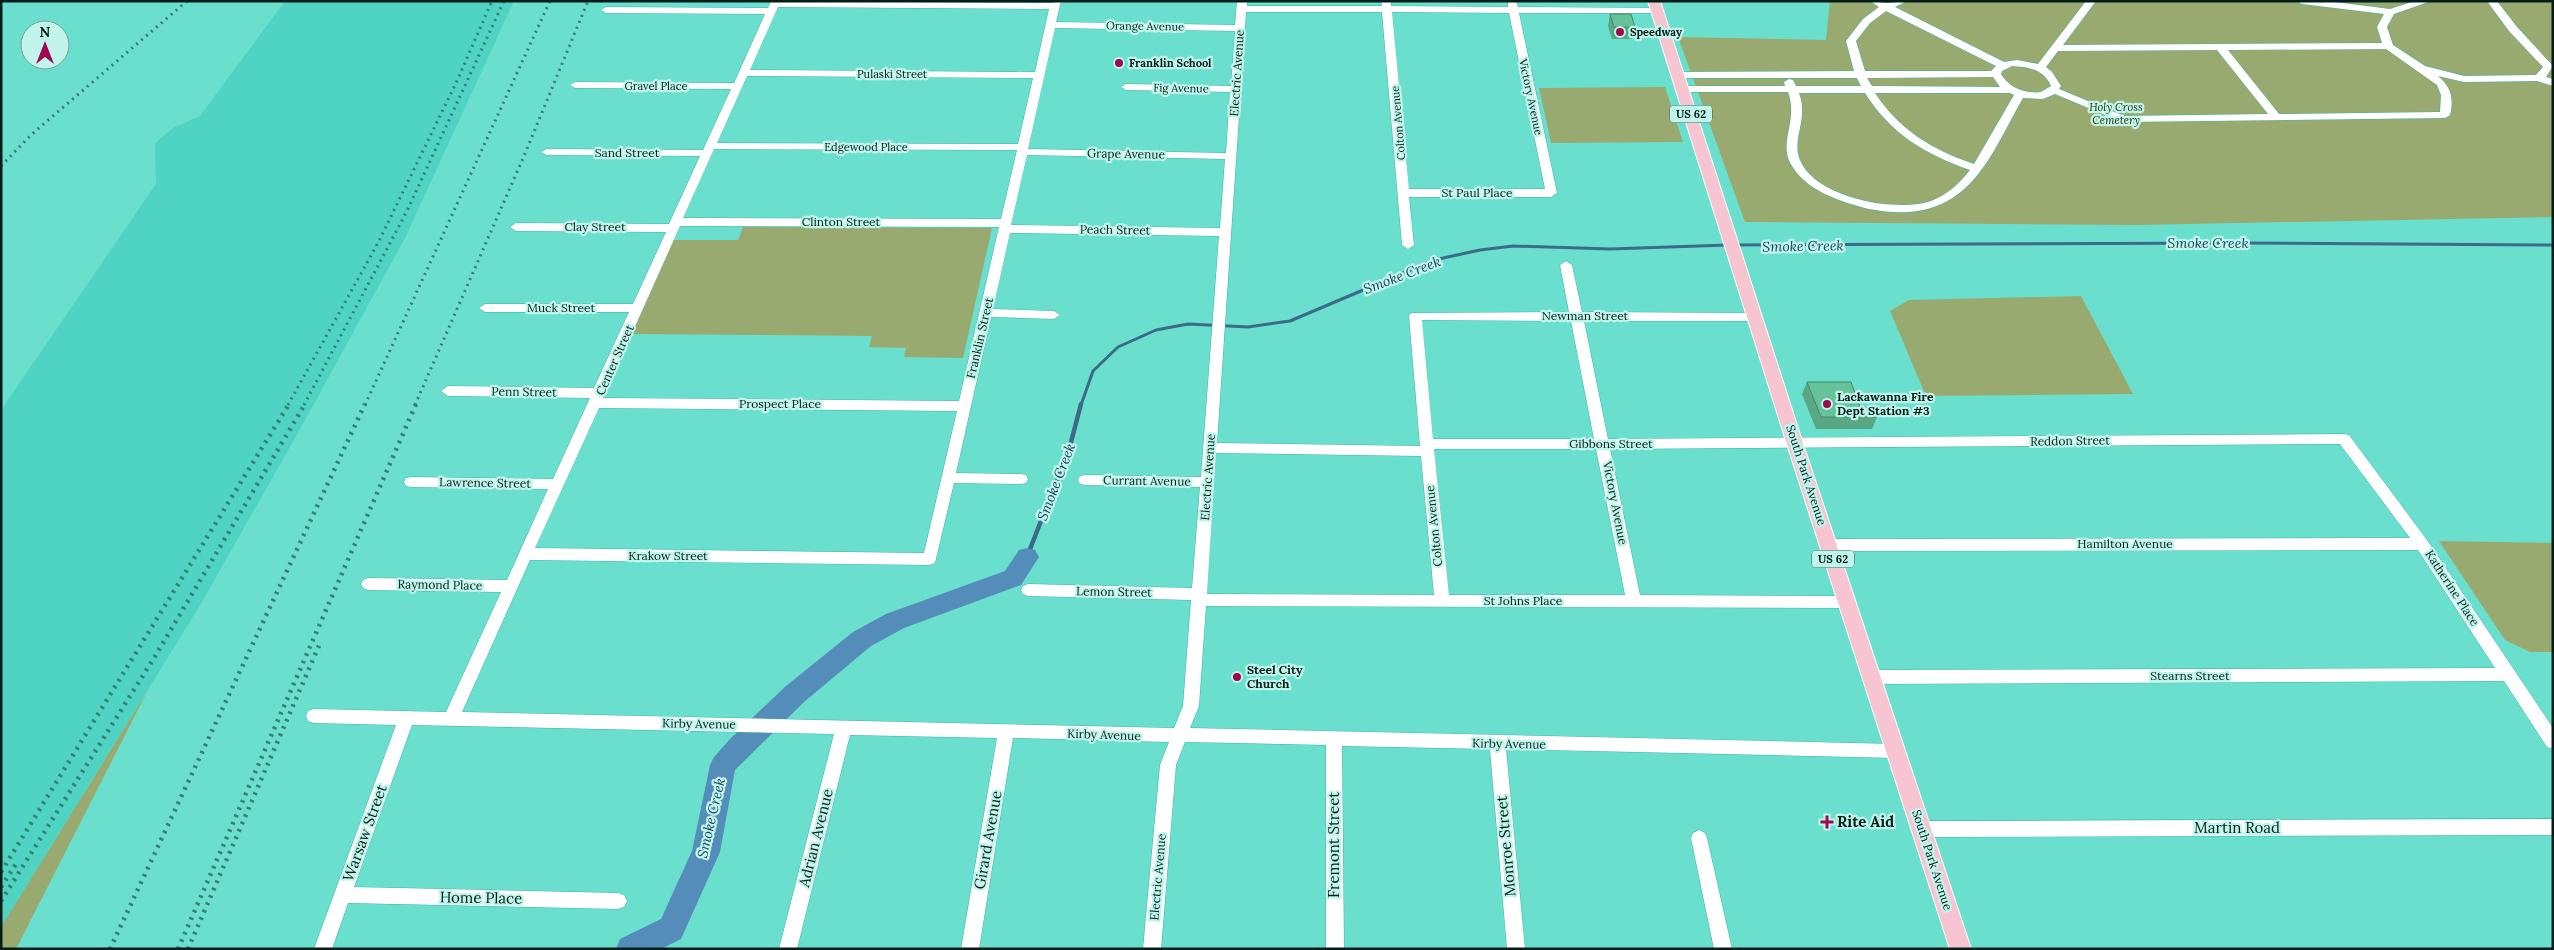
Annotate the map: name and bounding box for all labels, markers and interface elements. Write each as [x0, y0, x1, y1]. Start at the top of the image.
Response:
street label: Orange Avenue [1106, 18, 1184, 34]
north arrow [20, 20, 70, 70]
text: N [40, 23, 51, 41]
place label: Speedway [1630, 25, 1683, 39]
marker: Speedway [1614, 26, 1626, 38]
street label: Electric Avenue [1226, 29, 1247, 117]
place label: Franklin School [1129, 56, 1212, 70]
marker: Franklin School [1113, 57, 1125, 69]
street label: Victory Avenue [1516, 57, 1546, 136]
street label: Pulaski Street [857, 67, 928, 81]
street label: Gravel Place [625, 79, 688, 93]
street label: Fig Avenue [1153, 81, 1209, 95]
street label: Colton Avenue [1388, 85, 1408, 161]
park label: Holy Cross Cemetery [2089, 100, 2143, 127]
road number: US 62 [1670, 106, 1712, 122]
street label: Edgewood Place [824, 140, 908, 154]
street label: Sand Street [595, 145, 660, 160]
street label: Grape Avenue [1087, 145, 1166, 162]
street label: St Paul Place [1442, 185, 1513, 200]
street label: Clinton Street [802, 214, 881, 229]
street label: Clay Street [564, 219, 626, 234]
street label: Peach Street [1080, 221, 1151, 238]
water label: Smoke Creek [2167, 234, 2249, 252]
water label: Smoke Creek [1762, 236, 1844, 256]
water label: Smoke Creek [1361, 252, 1443, 298]
street label: Franklin Street [963, 296, 996, 380]
street label: Muck Street [527, 300, 595, 315]
street label: Newman Street [1542, 308, 1629, 323]
street label: Center Street [592, 322, 637, 397]
street label: Penn Street [491, 383, 557, 400]
place label: Lackawanna Fire Dept Station #3 [1837, 389, 1934, 418]
street label: Prospect Place [739, 396, 822, 411]
marker: Lackawanna Fire Dept Station #3 [1821, 398, 1833, 410]
street label: South Park Avenue [1783, 423, 1830, 527]
street label: Reddon Street [2030, 432, 2110, 449]
street label: Electric Avenue [1197, 433, 1218, 521]
street label: Gibbons Street [1569, 436, 1653, 451]
water label: Smoke Creek [1033, 441, 1079, 523]
street label: Victory Avenue [1600, 459, 1631, 546]
street label: Currant Avenue [1103, 472, 1192, 489]
street label: Lawrence Street [439, 474, 531, 491]
street label: Colton Avenue [1422, 484, 1445, 567]
street label: Hamilton Avenue [2077, 536, 2173, 551]
street label: Katherine Place [2422, 547, 2483, 629]
street label: Krakow Street [628, 548, 708, 563]
road number: US 62 [1812, 550, 1854, 568]
street label: Raymond Place [397, 576, 483, 593]
street label: Lemon Street [1076, 583, 1152, 600]
street label: St Johns Place [1484, 593, 1563, 608]
place label: Steel City Church [1247, 662, 1303, 691]
street label: Stearns Street [2150, 668, 2230, 683]
marker: Steel City Church [1231, 671, 1243, 683]
street label: Kirby Avenue [662, 715, 737, 732]
street label: Kirby Avenue [1067, 726, 1142, 743]
street label: Kirby Avenue [1472, 735, 1547, 752]
water label: Smoke Creek [693, 776, 729, 860]
street label: Warsaw Street [338, 782, 391, 884]
street label: Adrian Avenue [794, 787, 837, 890]
street label: Girard Avenue [969, 789, 1006, 891]
street label: Fremont Street [1324, 792, 1343, 898]
street label: Monroe Street [1492, 795, 1519, 897]
street label: South Park Avenue [1909, 808, 1956, 912]
place label: Rite Aid [1837, 812, 1894, 831]
marker: Rite Aid [1821, 816, 1833, 828]
street label: Martin Road [2194, 818, 2280, 837]
street label: Electric Avenue [1146, 832, 1169, 921]
street label: Home Place [440, 887, 522, 908]

